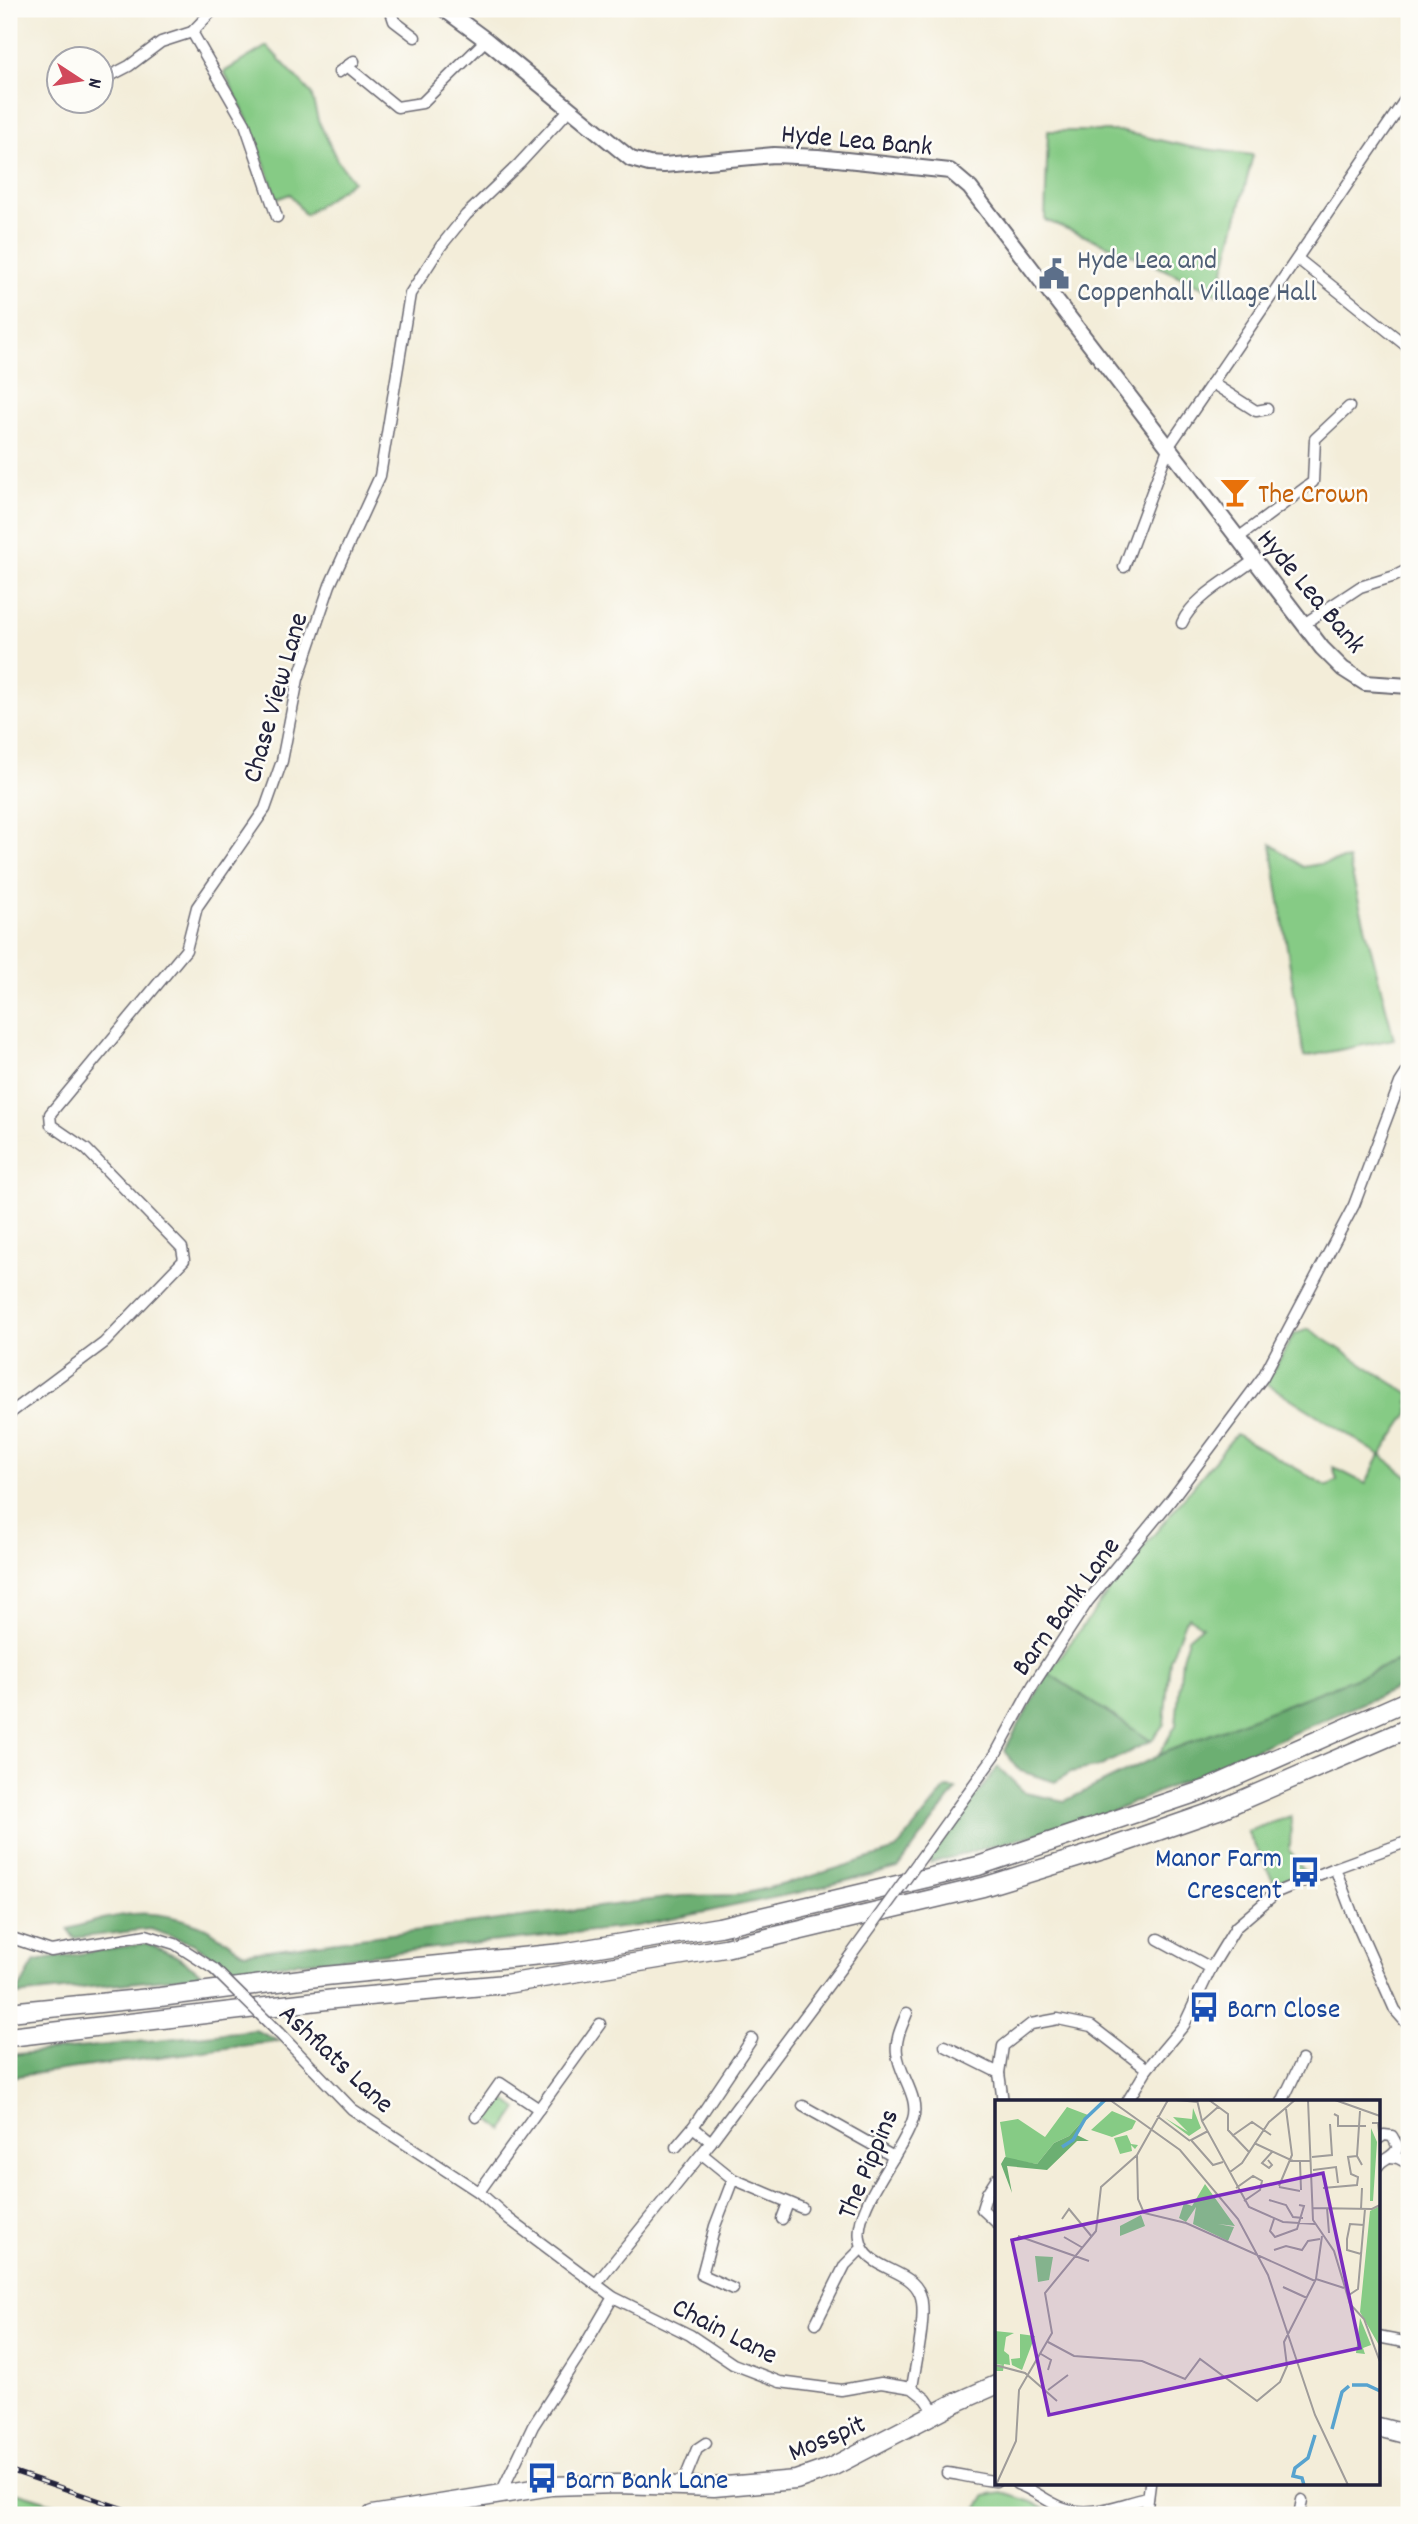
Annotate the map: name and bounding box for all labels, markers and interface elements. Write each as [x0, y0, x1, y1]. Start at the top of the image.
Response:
north arrow [46, 46, 116, 116]
text: N [79, 75, 107, 90]
street label: Hyde Lea Bank [779, 116, 934, 170]
place label: Hyde Lea and Coppenhall Village Hall [1077, 243, 1317, 315]
public building icon: Hyde Lea and Coppenhall Village Hall [1037, 257, 1071, 291]
bar icon: The Crown [1218, 475, 1252, 509]
place label: The Crown [1258, 477, 1368, 517]
street label: Hyde Lea Bank [1245, 522, 1373, 664]
street label: Chase View Lane [234, 609, 321, 788]
street label: Barn Bank Lane [1004, 1530, 1132, 1686]
place label: Manor Farm Crescent [1155, 1841, 1282, 1913]
bus stop icon: Manor Farm Crescent [1288, 1855, 1322, 1889]
bus stop icon: Barn Close [1187, 1990, 1221, 2024]
place label: Barn Close [1227, 1992, 1340, 2032]
street label: Ashflats Lane [268, 1996, 401, 2125]
inset map [995, 2100, 1380, 2486]
street label: The Pippins [829, 2104, 912, 2226]
street label: Chain Lane [664, 2290, 784, 2377]
street label: Mosspit [783, 2406, 873, 2475]
bus stop icon: Barn Bank Lane [525, 2461, 559, 2495]
place label: Barn Bank Lane [565, 2463, 728, 2503]

